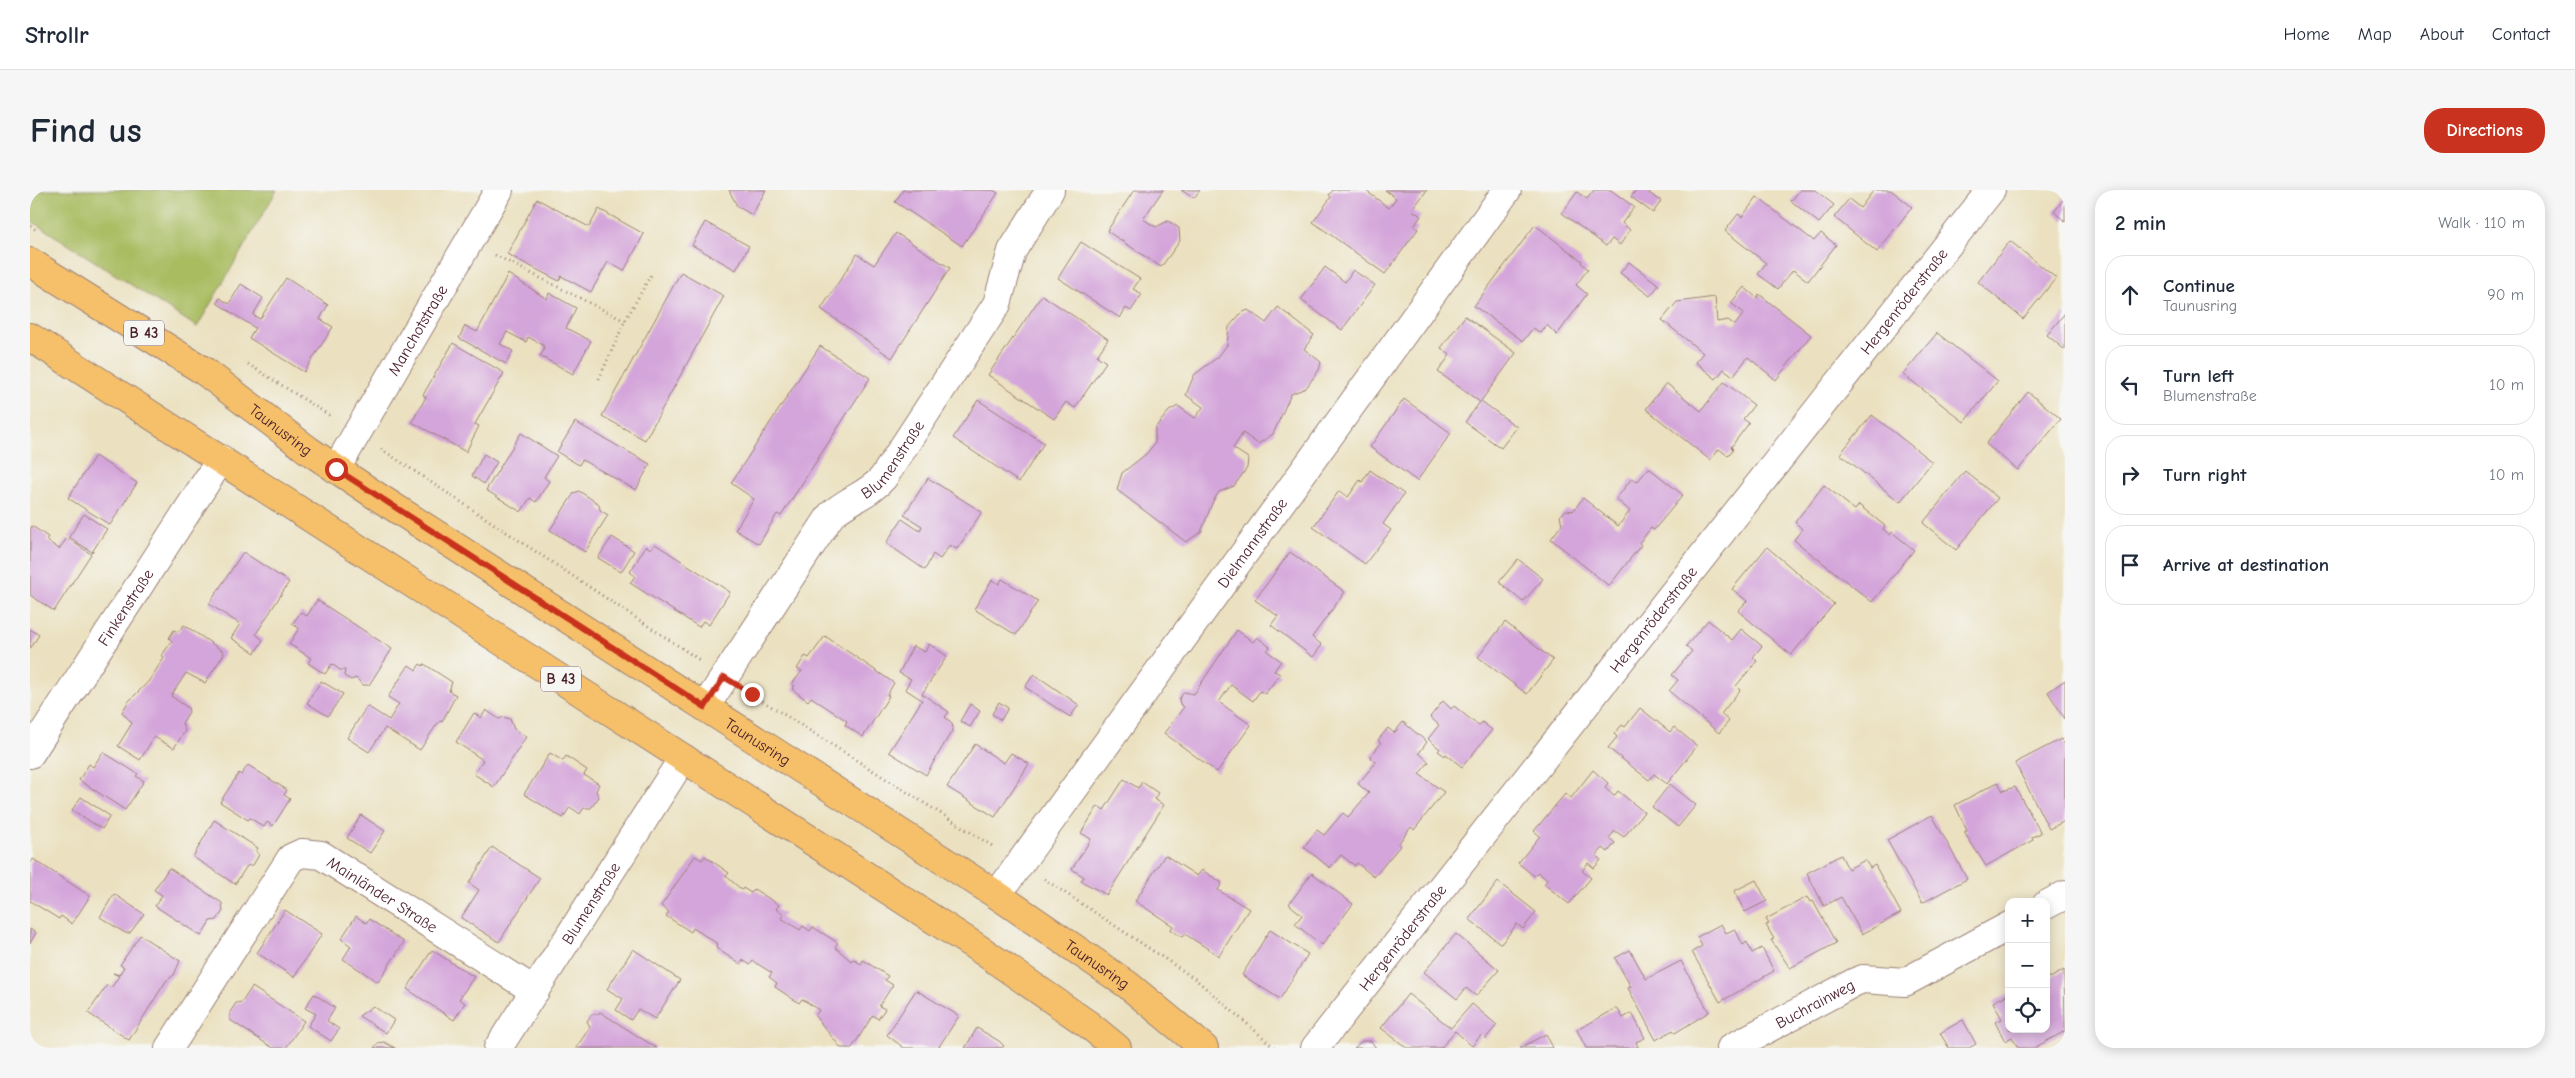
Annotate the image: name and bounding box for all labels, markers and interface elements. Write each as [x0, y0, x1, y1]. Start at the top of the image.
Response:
text: Strollr [25, 21, 89, 49]
text: Home [2283, 24, 2330, 45]
text: Map [2358, 24, 2392, 45]
text: About [2420, 24, 2464, 45]
text: Contact [2492, 24, 2550, 45]
button: Directions [2424, 108, 2545, 153]
text: Find us [30, 110, 142, 151]
text: 2 min [2115, 211, 2166, 235]
text: Walk · 110 m [2438, 214, 2525, 232]
street label: Hergenröderstraße [1857, 245, 1952, 358]
text: Continue [2163, 275, 2235, 297]
icon: ahead [2116, 281, 2144, 309]
street label: Manchotstraße [385, 282, 452, 379]
text: 90 m [2487, 286, 2524, 304]
text: Taunusring [2163, 297, 2237, 315]
road number: B 43 [124, 320, 164, 346]
text: Turn left [2163, 365, 2234, 387]
icon: left [2116, 371, 2144, 399]
text: 10 m [2489, 376, 2524, 394]
text: Blumenstraße [2163, 387, 2257, 405]
street label: Taunusring [245, 401, 315, 460]
street label: Blumenstraße [858, 417, 928, 503]
route start [325, 458, 348, 481]
icon: right [2116, 461, 2144, 489]
text: Turn right [2163, 464, 2247, 486]
text: 10 m [2489, 466, 2524, 484]
street label: Dielmannstraße [1214, 495, 1291, 592]
icon: arrive [2116, 551, 2144, 579]
text: Arrive at destination [2163, 554, 2329, 576]
street label: Hergenröderstraße [1606, 563, 1701, 676]
street label: Finkenstraße [94, 566, 157, 649]
road number: B 43 [541, 666, 581, 692]
route end [741, 683, 764, 706]
street label: Taunusring [721, 714, 794, 770]
street label: Mainländer Straße [324, 853, 441, 937]
street label: Blumenstraße [559, 859, 624, 948]
street label: Hergenröderstraße [1356, 881, 1450, 995]
map controls [2005, 898, 2050, 1033]
button: + [2005, 898, 2050, 943]
street label: Taunusring [1061, 936, 1133, 993]
button: − [2005, 943, 2050, 988]
street label: Buchrainweg [1773, 976, 1858, 1033]
button: locate [2005, 988, 2050, 1033]

